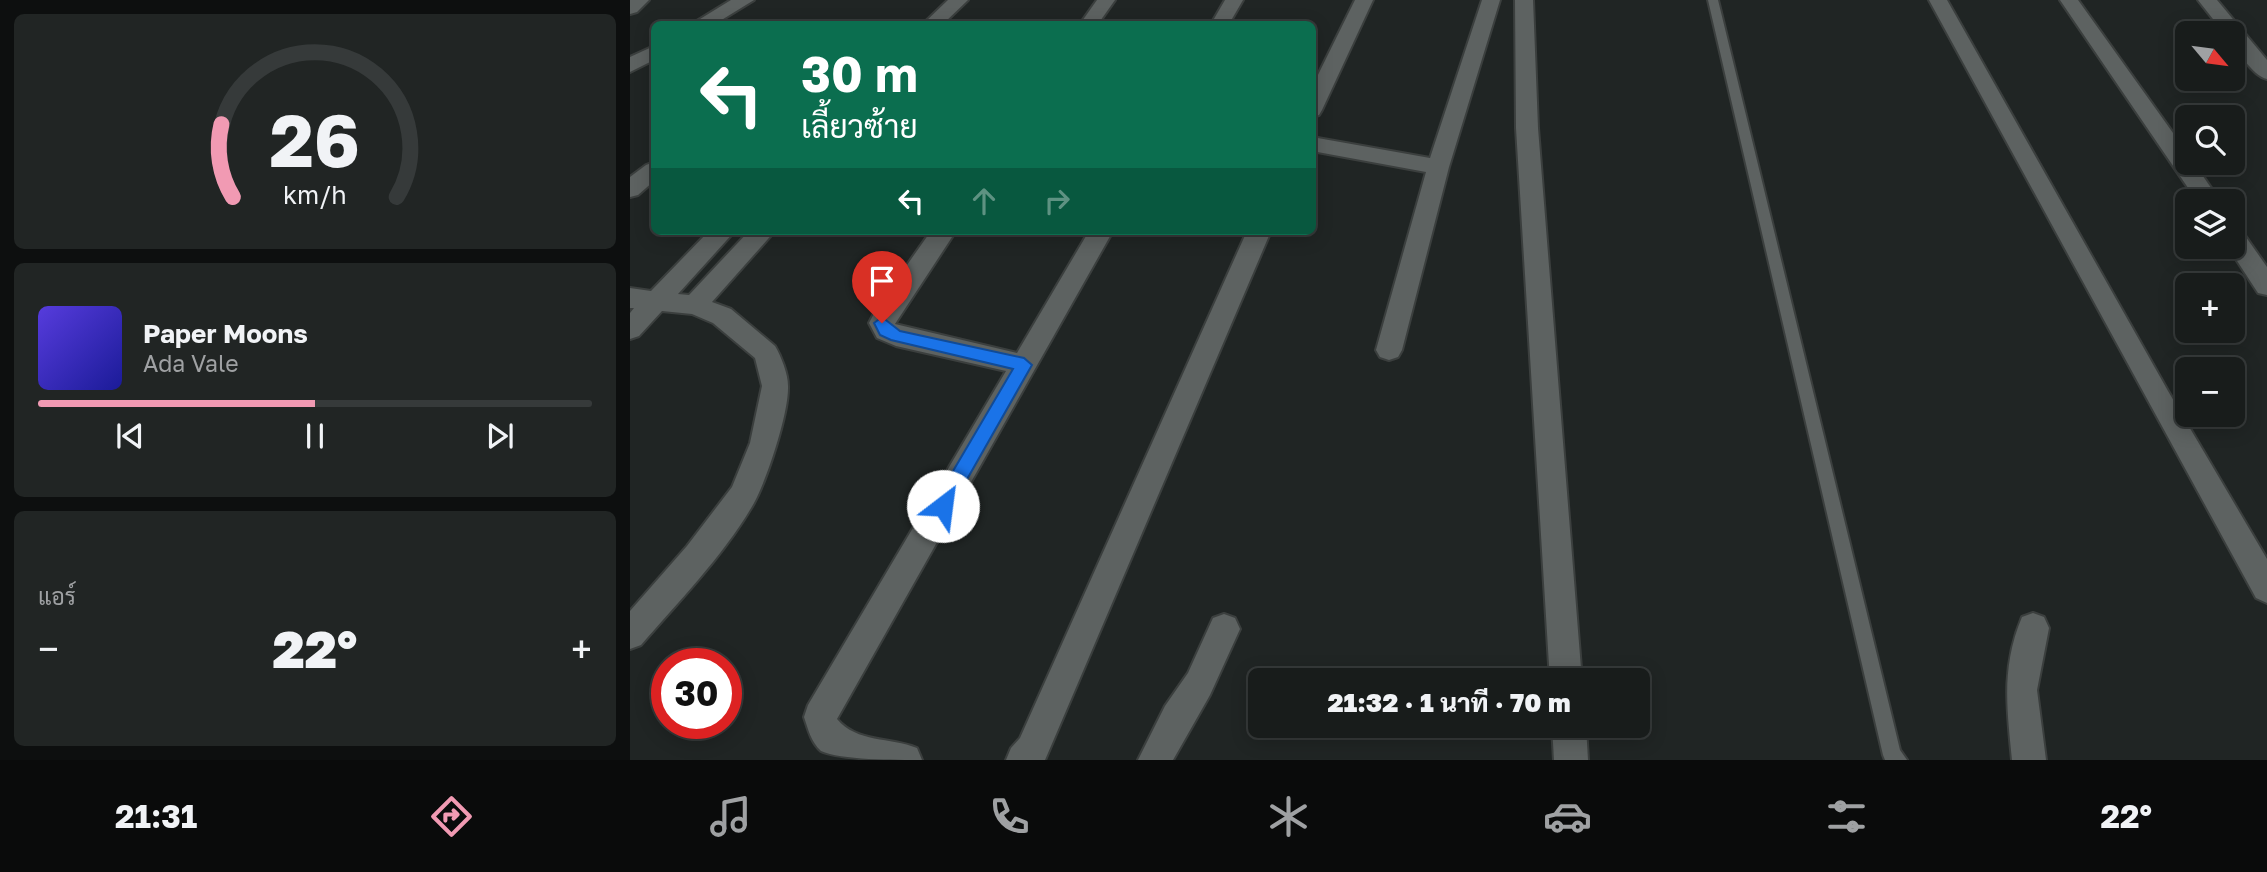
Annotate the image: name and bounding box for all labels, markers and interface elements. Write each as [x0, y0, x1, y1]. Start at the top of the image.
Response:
north arrow [2175, 21, 2245, 91]
map controls [2175, 21, 2245, 427]
text: 30 m [801, 44, 918, 103]
icon: left [686, 49, 777, 140]
text: 26 [270, 97, 360, 184]
button: search [2175, 105, 2245, 175]
text: เลี้ยวซ้าย [801, 107, 918, 145]
text: km/h [283, 179, 347, 210]
icon: left [892, 182, 930, 220]
icon: ahead [965, 182, 1003, 220]
icon: right [1038, 182, 1076, 220]
button: layers [2175, 189, 2245, 259]
pin [852, 251, 912, 323]
icon: arrive [863, 262, 901, 300]
button: + [2175, 273, 2245, 343]
text: Paper Moons [143, 318, 308, 349]
text: Ada Vale [143, 349, 239, 377]
button: − [2175, 357, 2245, 427]
icon: previous [111, 417, 149, 455]
icon: pause [296, 417, 334, 455]
icon: next [481, 417, 519, 455]
position arrow [906, 469, 980, 543]
text: แอร์ [38, 582, 76, 610]
text: 22° [273, 617, 357, 679]
text: − [38, 626, 59, 671]
text: + [571, 626, 592, 671]
speed limit sign: 30 [651, 648, 742, 739]
text: 21:32 · 1 นาที · 70 m [1327, 687, 1571, 718]
icon: directions [427, 792, 476, 841]
icon: music [706, 792, 755, 841]
icon: phone [985, 792, 1034, 841]
icon: climate [1264, 792, 1313, 841]
icon: car [1543, 792, 1592, 841]
icon: filters [1822, 792, 1871, 841]
text: 21:31 [115, 797, 197, 835]
text: 22° [2100, 797, 2152, 835]

